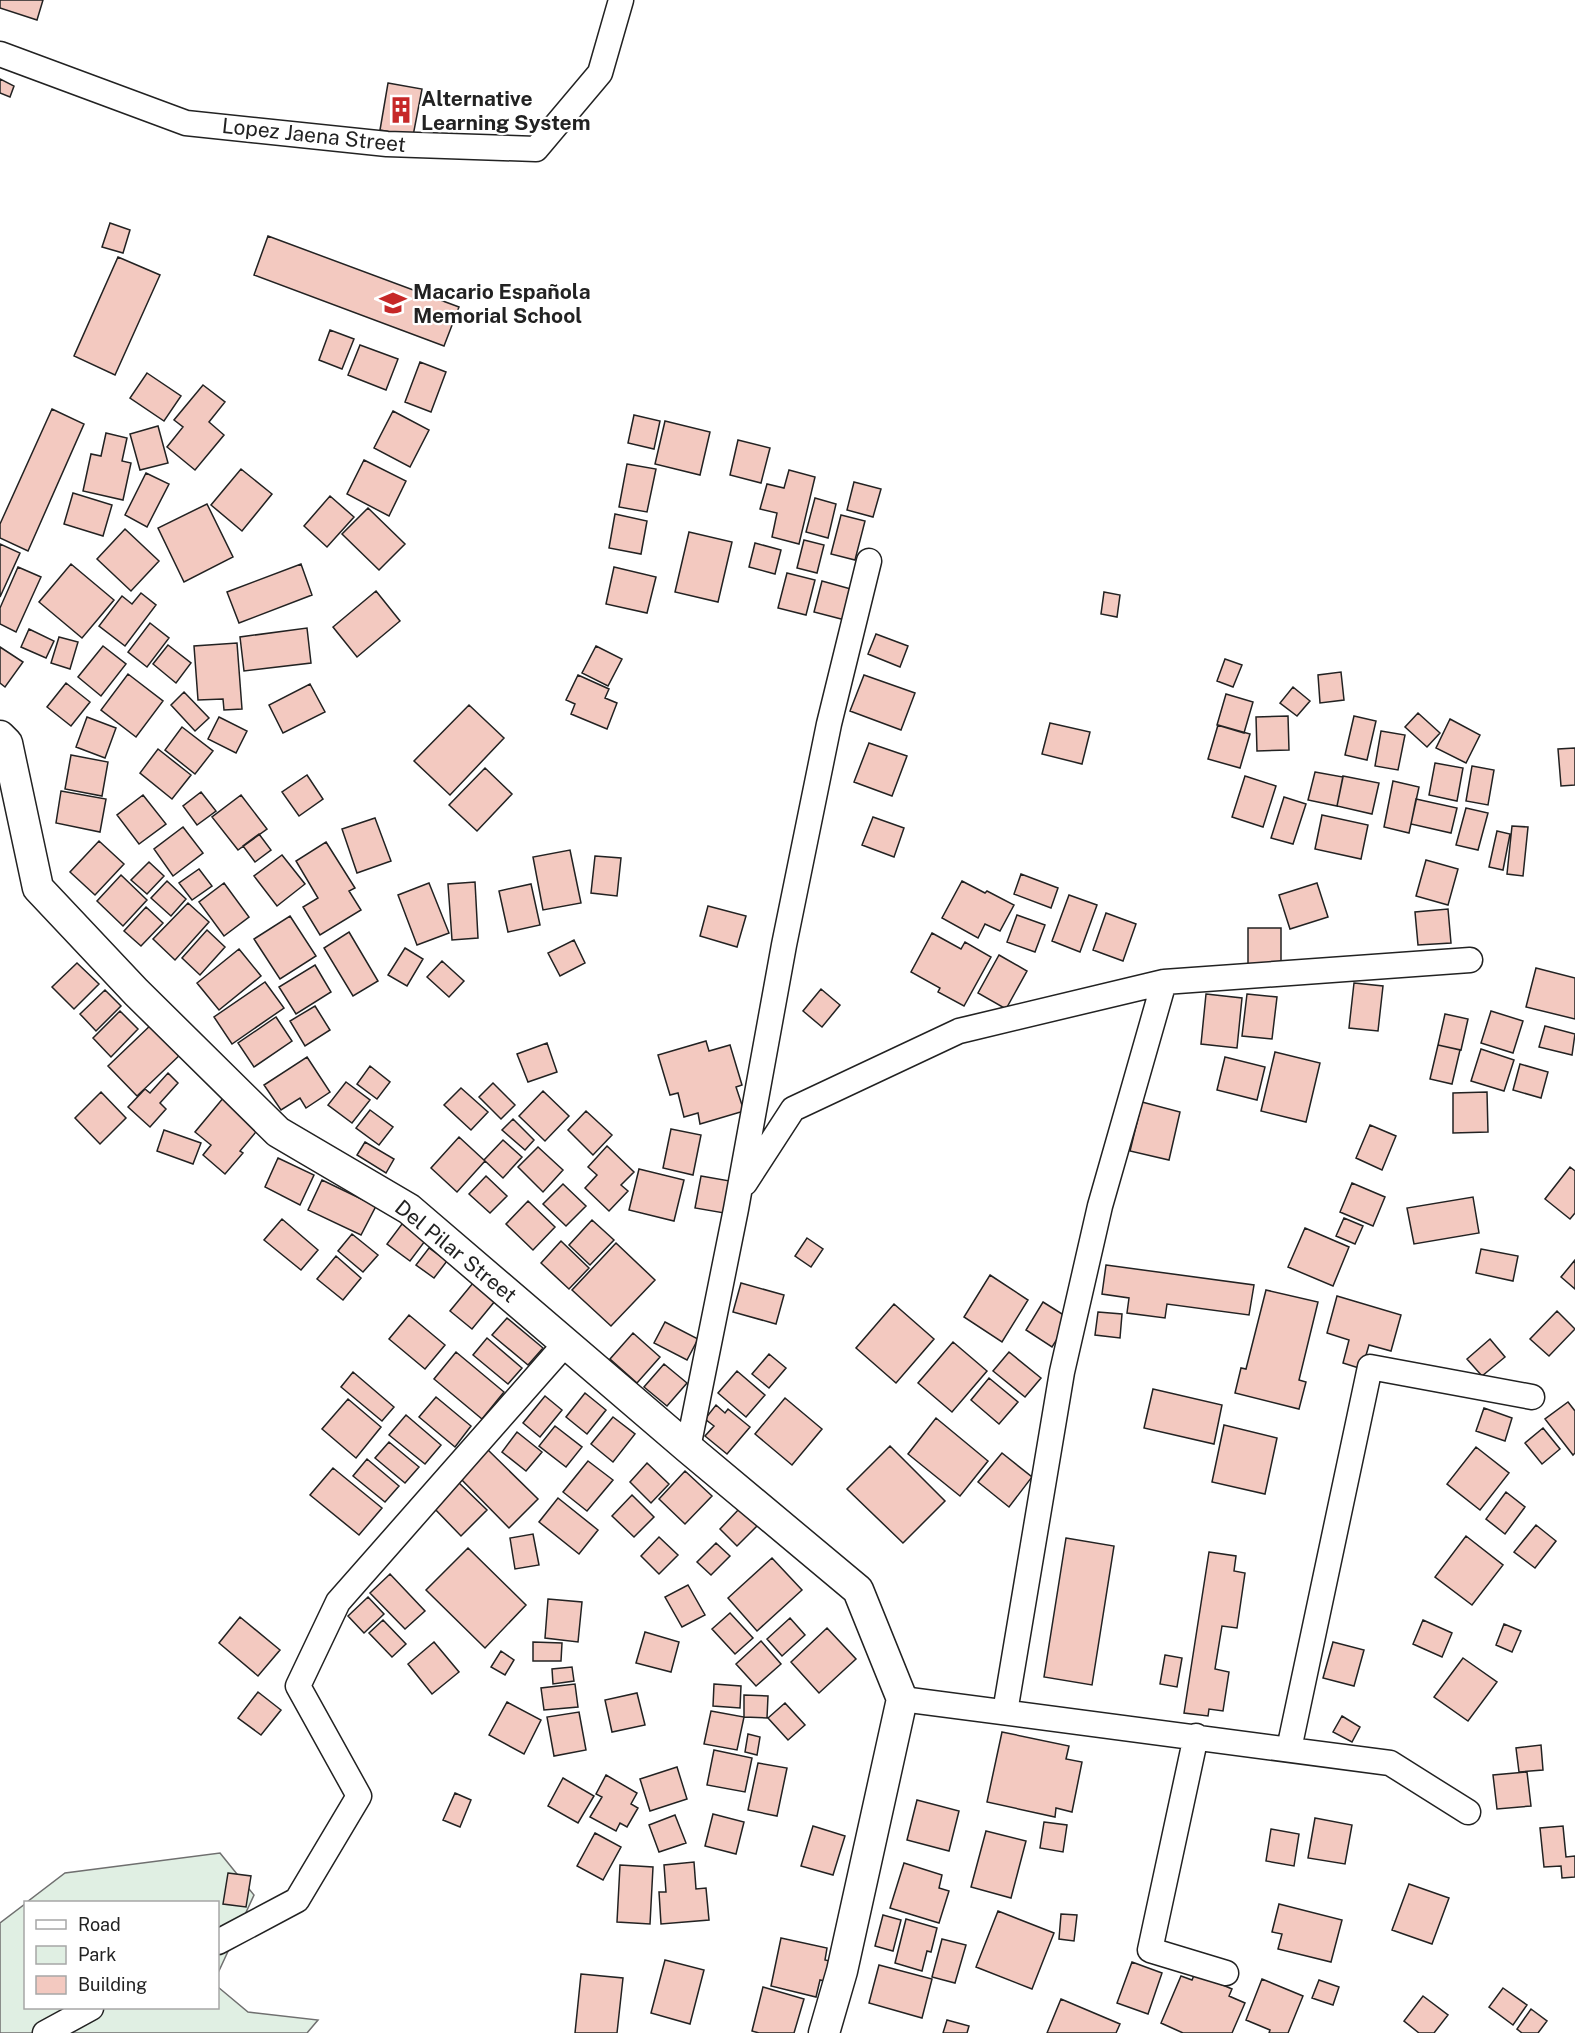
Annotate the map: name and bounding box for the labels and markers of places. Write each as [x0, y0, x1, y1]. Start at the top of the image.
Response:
place label: Alternative Learning System [421, 86, 590, 135]
building icon: Alternative Learning System [386, 95, 416, 125]
place label: Macario Española Memorial School [413, 279, 591, 328]
school or university icon: Macario Española Memorial School [378, 288, 408, 318]

